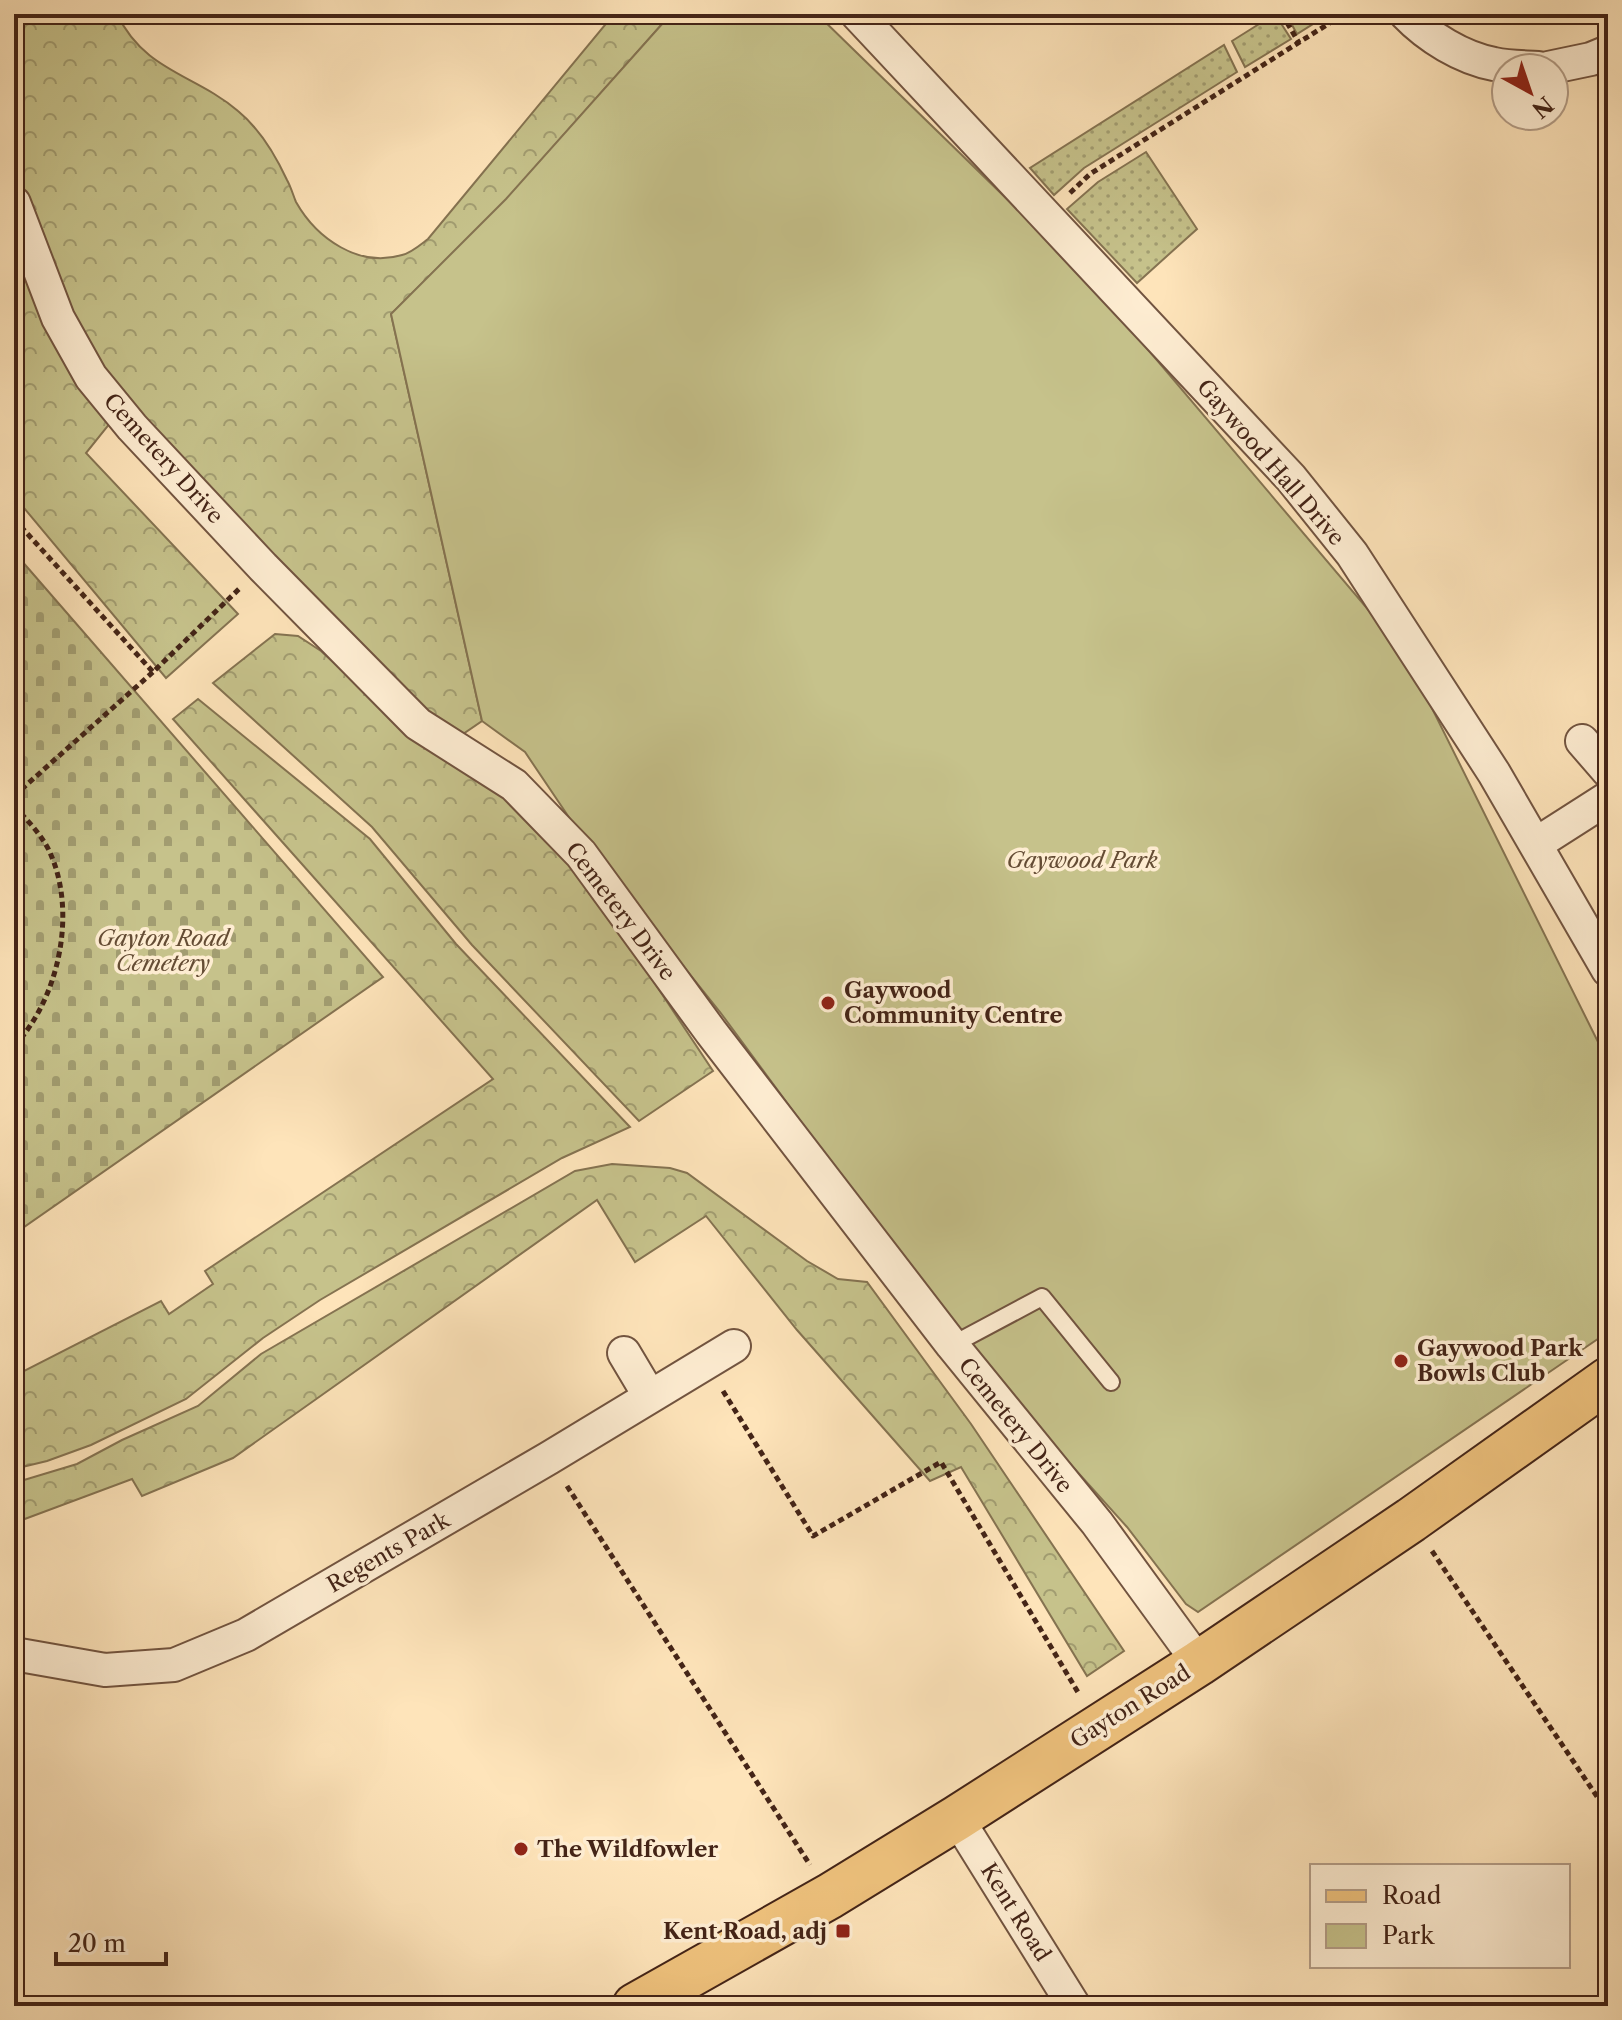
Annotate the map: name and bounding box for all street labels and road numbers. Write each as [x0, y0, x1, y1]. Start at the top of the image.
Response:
street label: Gaywood Hall Drive [1191, 374, 1350, 551]
street label: Cemetery Drive [98, 388, 229, 529]
street label: Cemetery Drive [560, 837, 681, 986]
street label: Cemetery Drive [953, 1352, 1078, 1498]
street label: Regents Park [322, 1506, 455, 1598]
street label: Gayton Road [1065, 1659, 1195, 1754]
street label: Kent Road [975, 1858, 1056, 1966]

